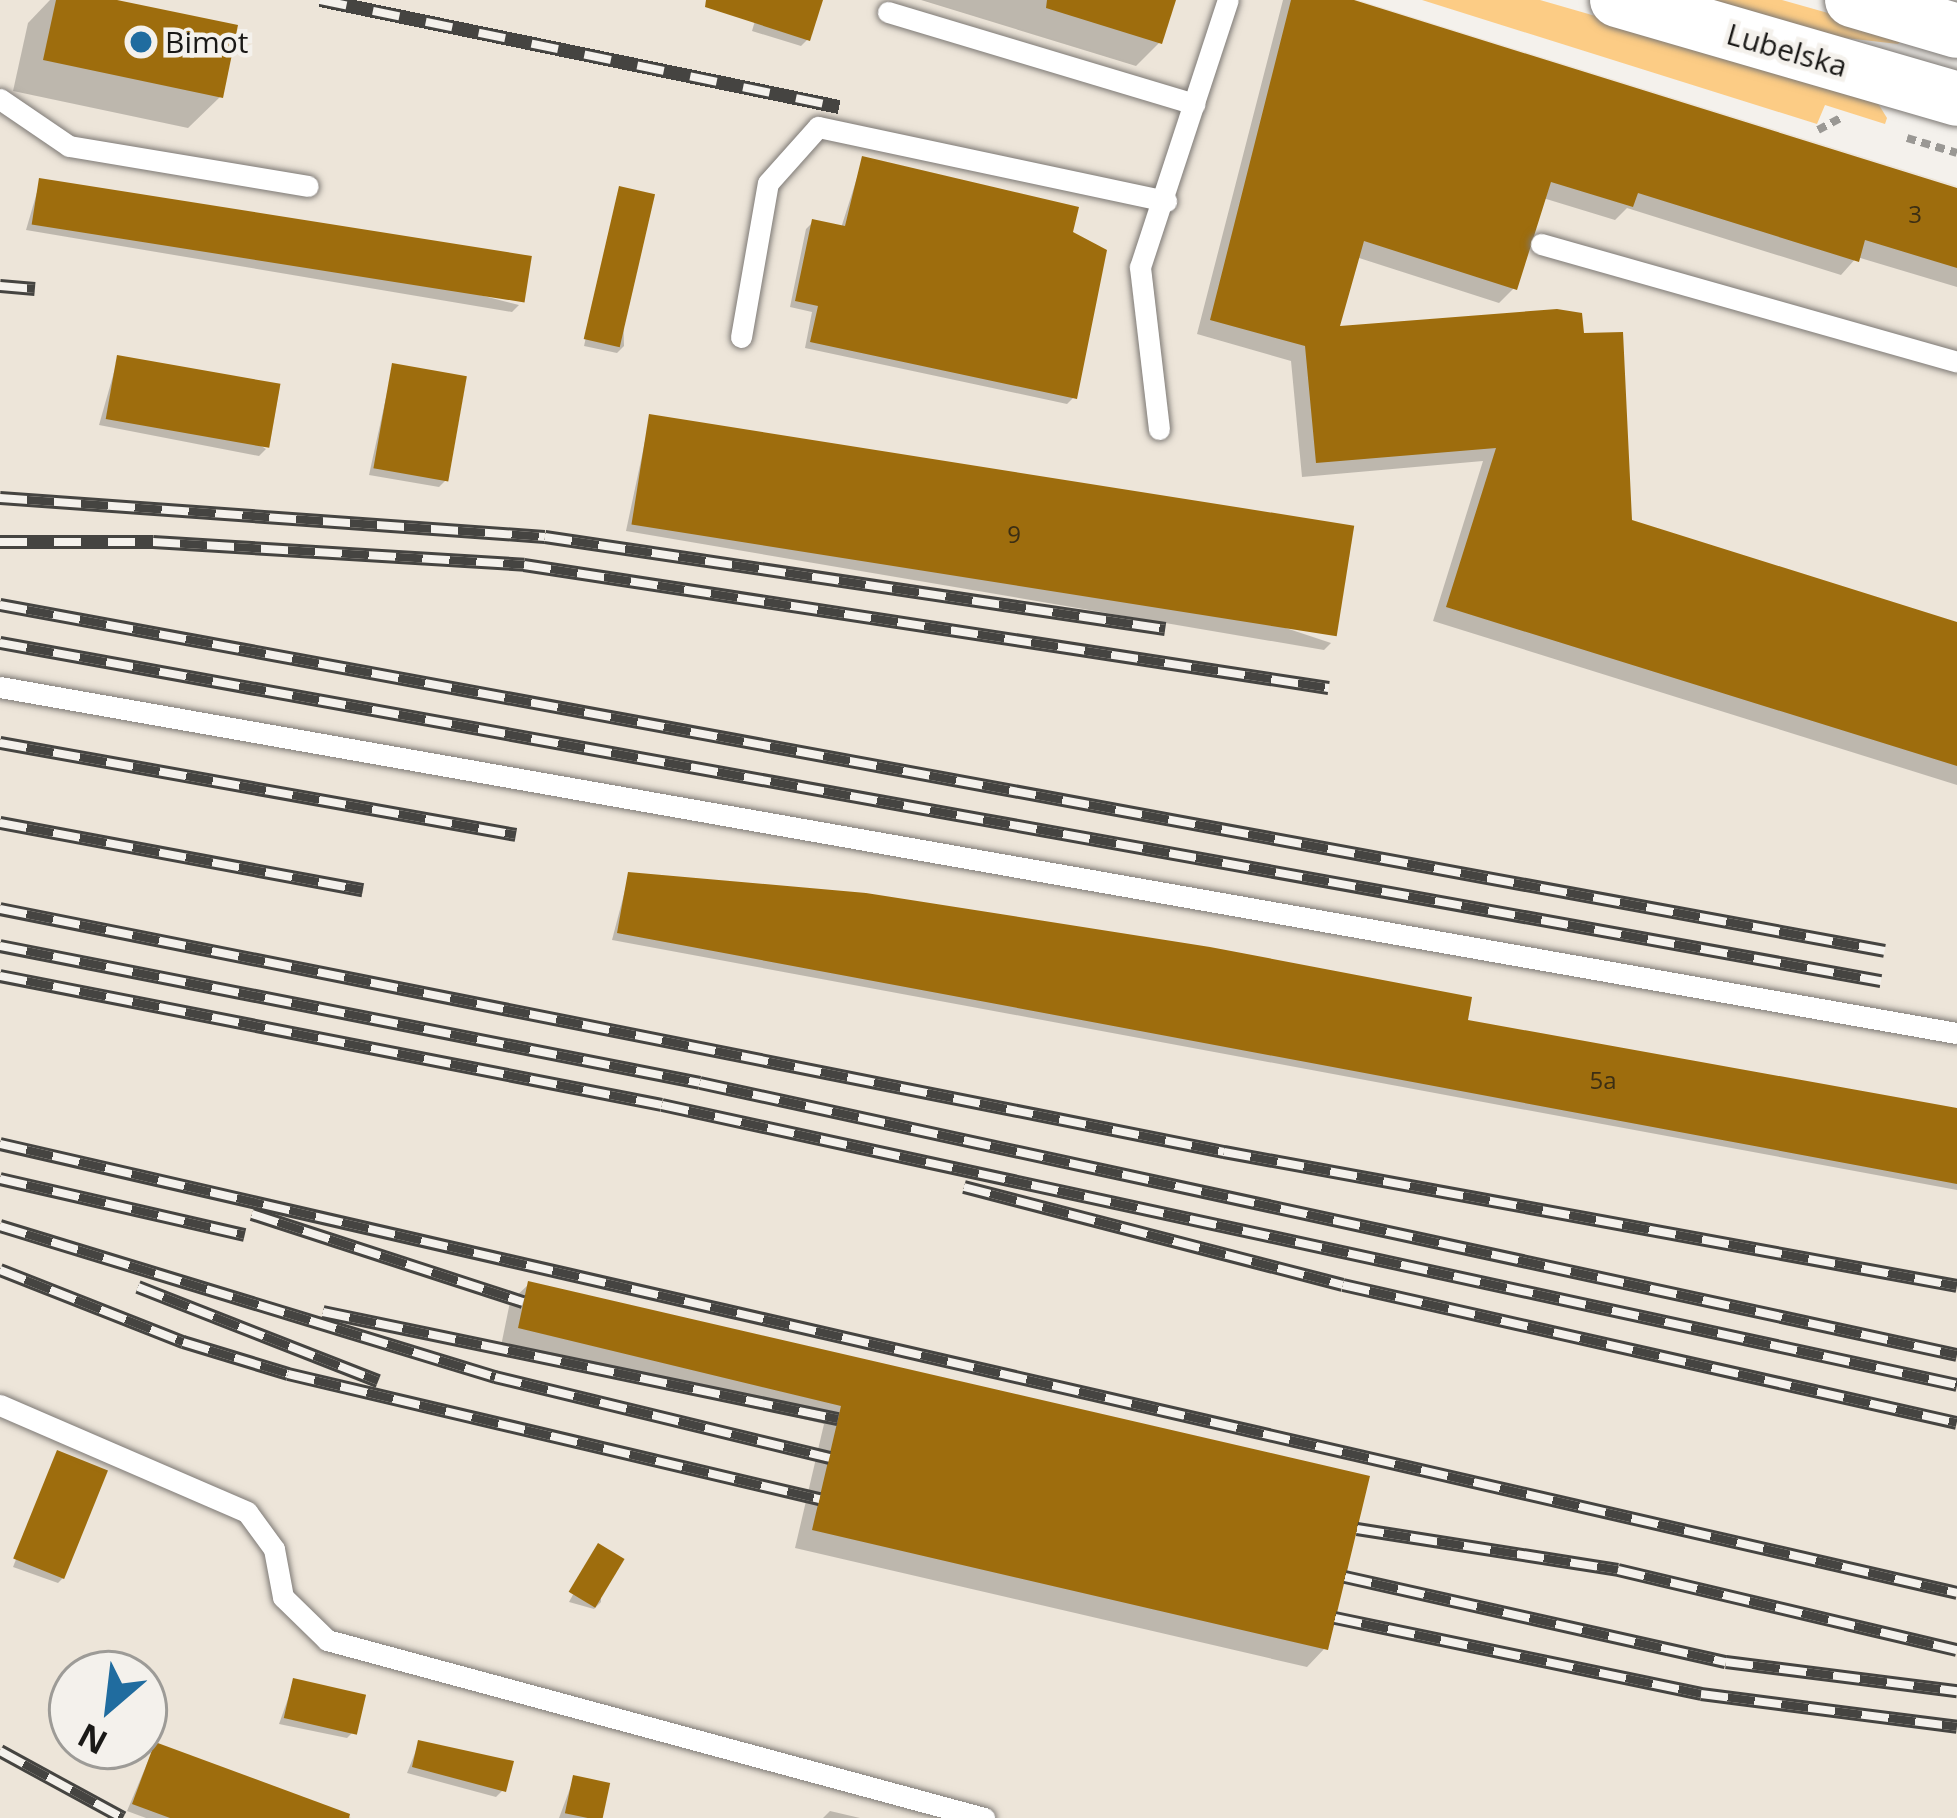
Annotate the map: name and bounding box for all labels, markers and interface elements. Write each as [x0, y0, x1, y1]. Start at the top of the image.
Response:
street label: Lubelska [1723, 16, 1851, 84]
place label: Bimot [165, 24, 248, 60]
marker: Bimot [128, 29, 154, 55]
house number: 3 [1908, 200, 1922, 228]
house number: 9 [1007, 520, 1021, 548]
house number: 5a [1589, 1066, 1617, 1094]
north arrow [48, 1650, 168, 1770]
text: N [70, 1713, 115, 1766]

